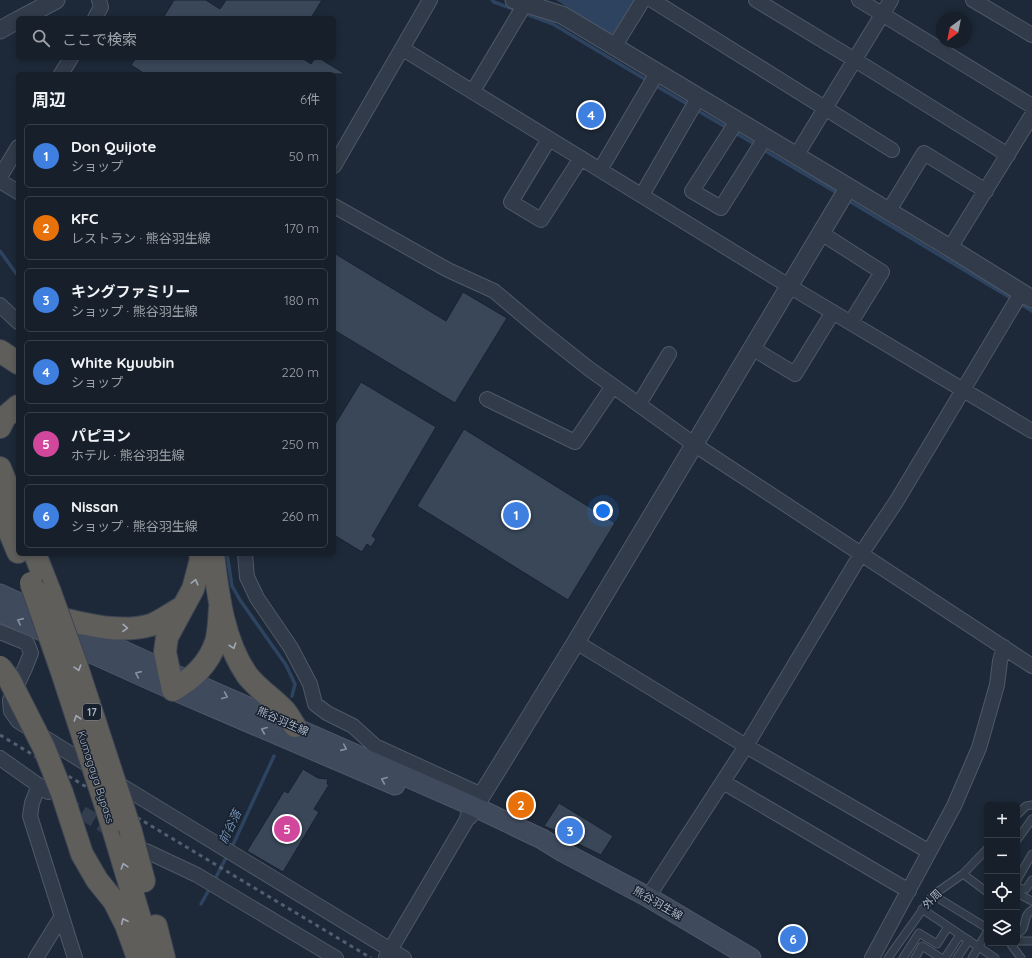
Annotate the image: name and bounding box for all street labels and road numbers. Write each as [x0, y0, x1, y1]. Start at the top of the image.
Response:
street label: 熊谷羽生線 [255, 703, 311, 739]
road number: 17 [83, 704, 101, 720]
street label: Kumagaya Bypass [74, 729, 118, 825]
street label: 熊谷羽生線 [631, 883, 685, 923]
street label: 外周 [919, 886, 945, 912]

